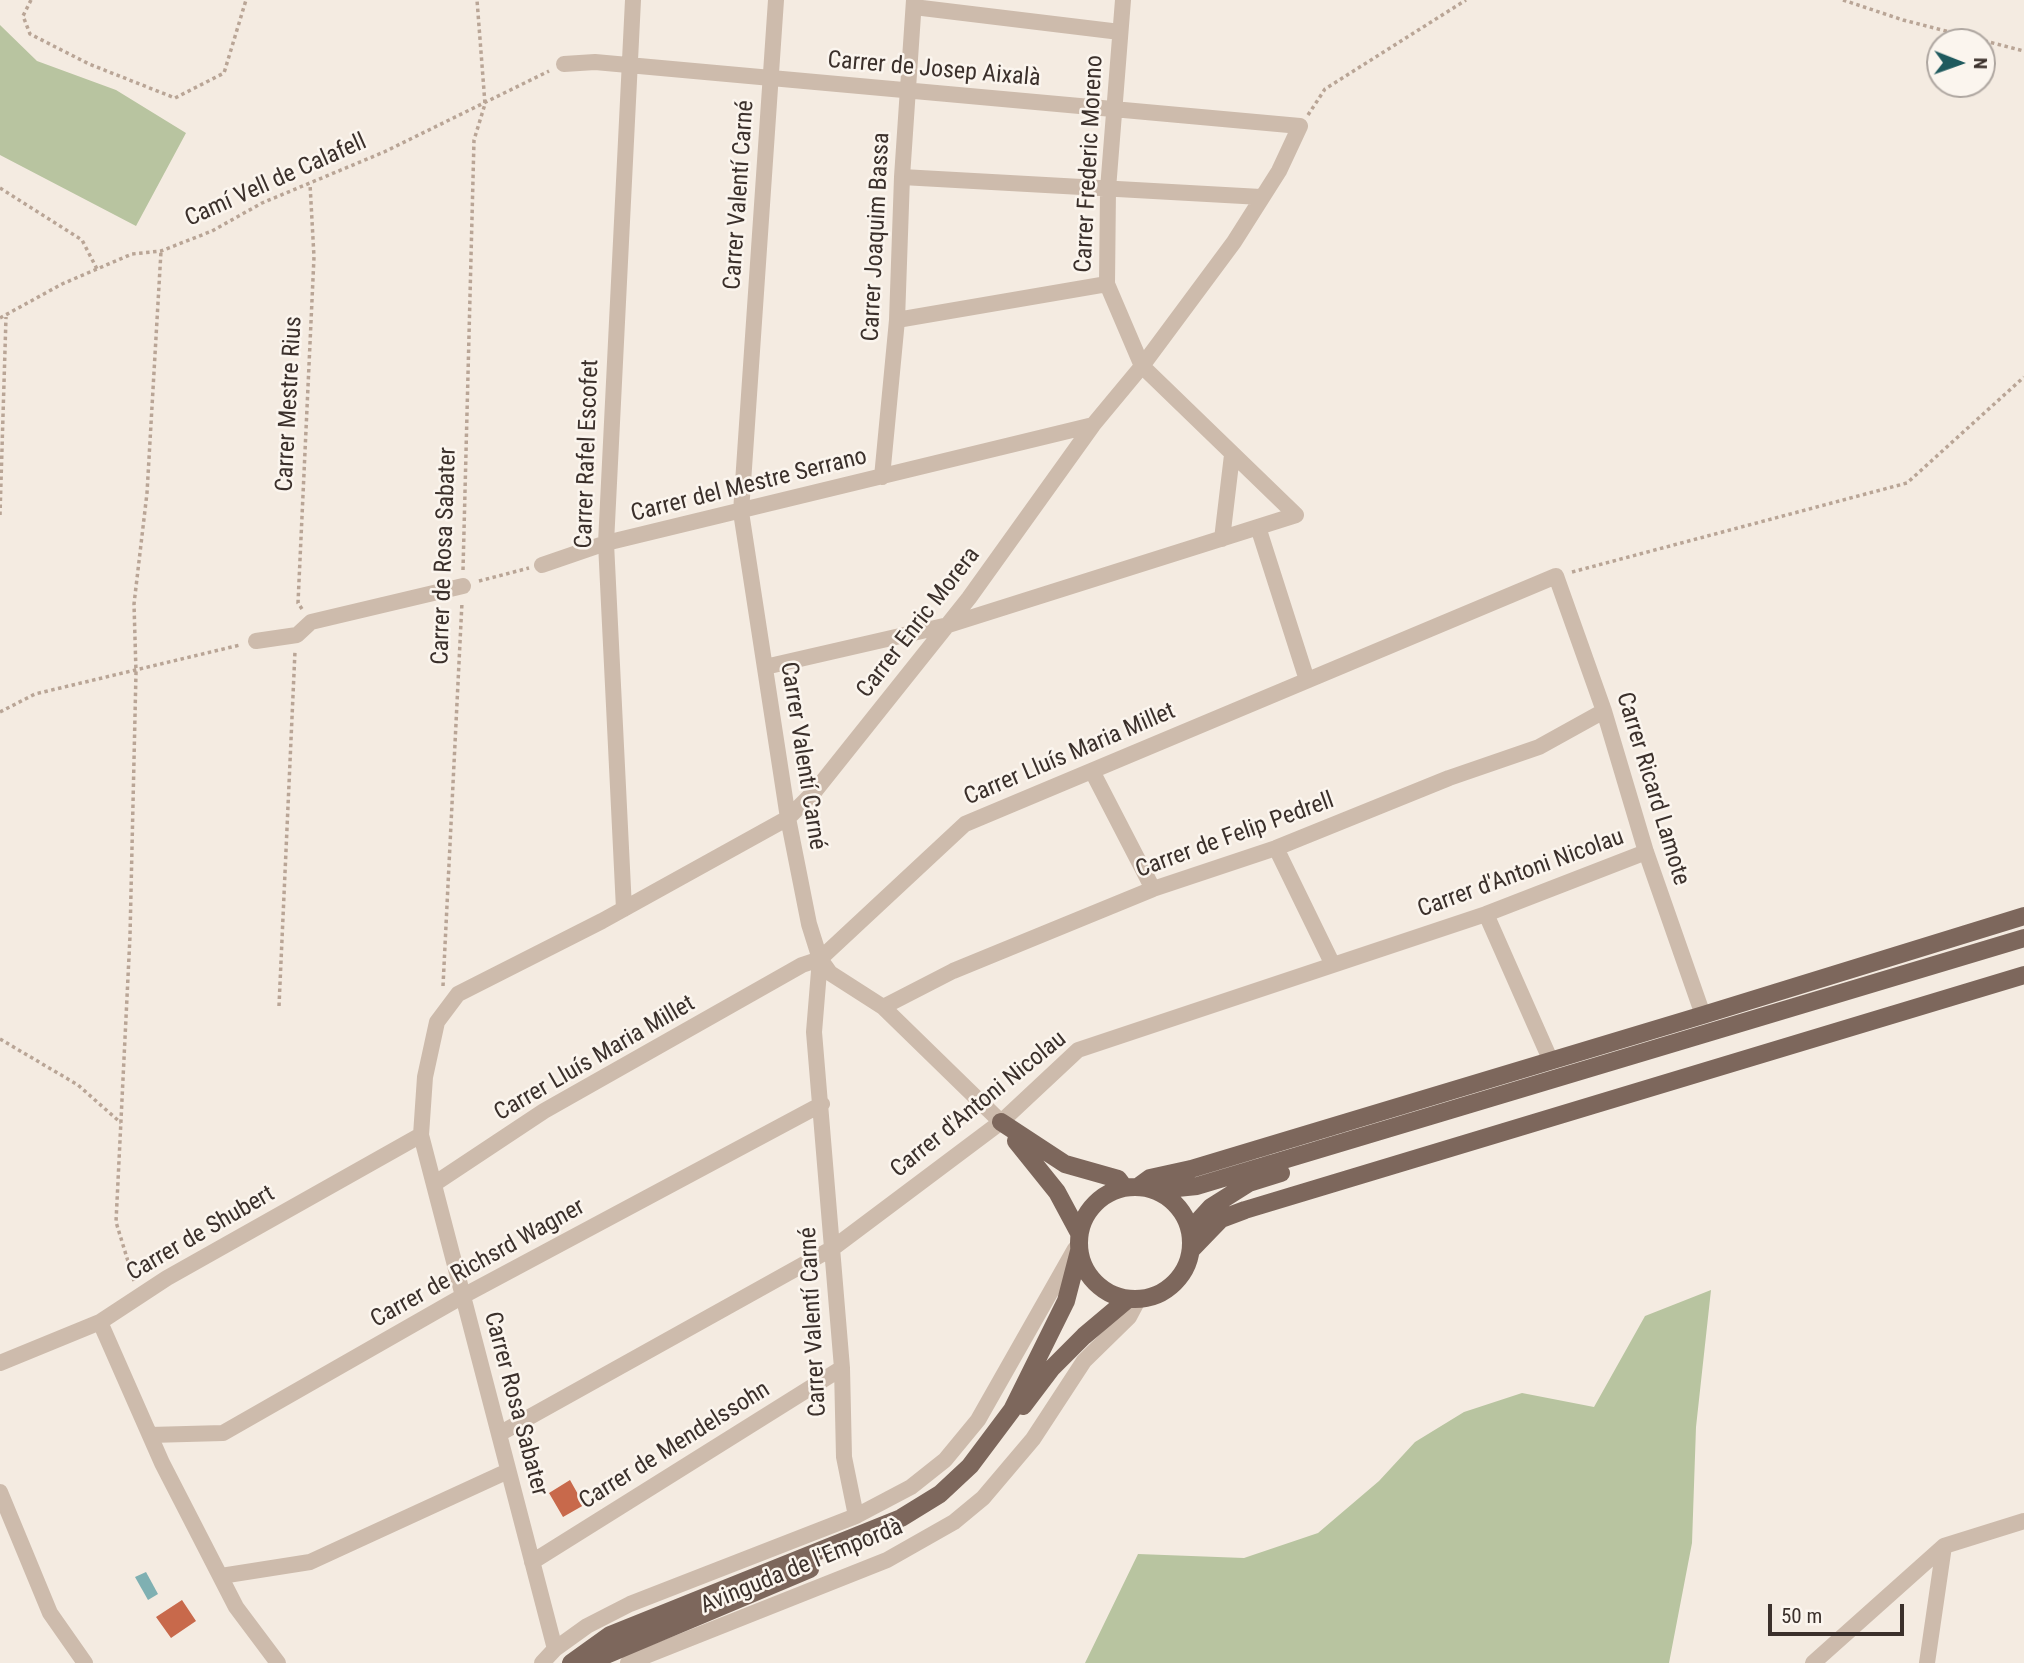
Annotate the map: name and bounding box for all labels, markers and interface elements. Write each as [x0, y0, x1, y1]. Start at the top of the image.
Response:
north arrow [1926, 28, 1996, 98]
street label: Carrer de Josep Aixalà [826, 46, 1042, 94]
street label: Carrer Frederic Moreno [1070, 54, 1110, 274]
text: N [1969, 57, 1992, 69]
street label: Carrer Valentí Carné [719, 99, 761, 291]
street label: Camí Vell de Calafell [181, 128, 371, 234]
street label: Carrer Joaquim Bassa [857, 132, 897, 342]
street label: Carrer Mestre Rius [271, 316, 309, 492]
street label: Carrer Rafel Escofet [570, 359, 606, 549]
street label: Carrer del Mestre Serrano [628, 443, 870, 529]
street label: Carrer de Rosa Sabater [427, 447, 463, 665]
street label: Carrer Enric Morera [851, 542, 987, 704]
street label: Carrer Valentí Carné [773, 660, 831, 852]
street label: Carrer Ricard Lamote [1609, 689, 1695, 889]
street label: Carrer Lluís Maria Millet [960, 697, 1180, 813]
street label: Carrer de Felip Pedrell [1132, 787, 1338, 885]
street label: Carrer d'Antoni Nicolau [1414, 823, 1628, 925]
street label: Carrer Lluís Maria Millet [490, 990, 700, 1128]
street label: Carrer d'Antoni Nicolau [885, 1025, 1073, 1185]
street label: Carrer de Shubert [122, 1180, 280, 1288]
street label: Carrer de Richsrd Wagner [366, 1193, 590, 1335]
street label: Carrer Valentí Carné [795, 1226, 833, 1418]
street label: Carrer Rosa Sabater [477, 1309, 553, 1499]
street label: Carrer de Mendelssohn [574, 1376, 776, 1516]
street label: Avinguda de l'Empordà [697, 1513, 907, 1621]
scale bar [1772, 1590, 1909, 1634]
text: 50 m [1781, 1604, 1822, 1628]

